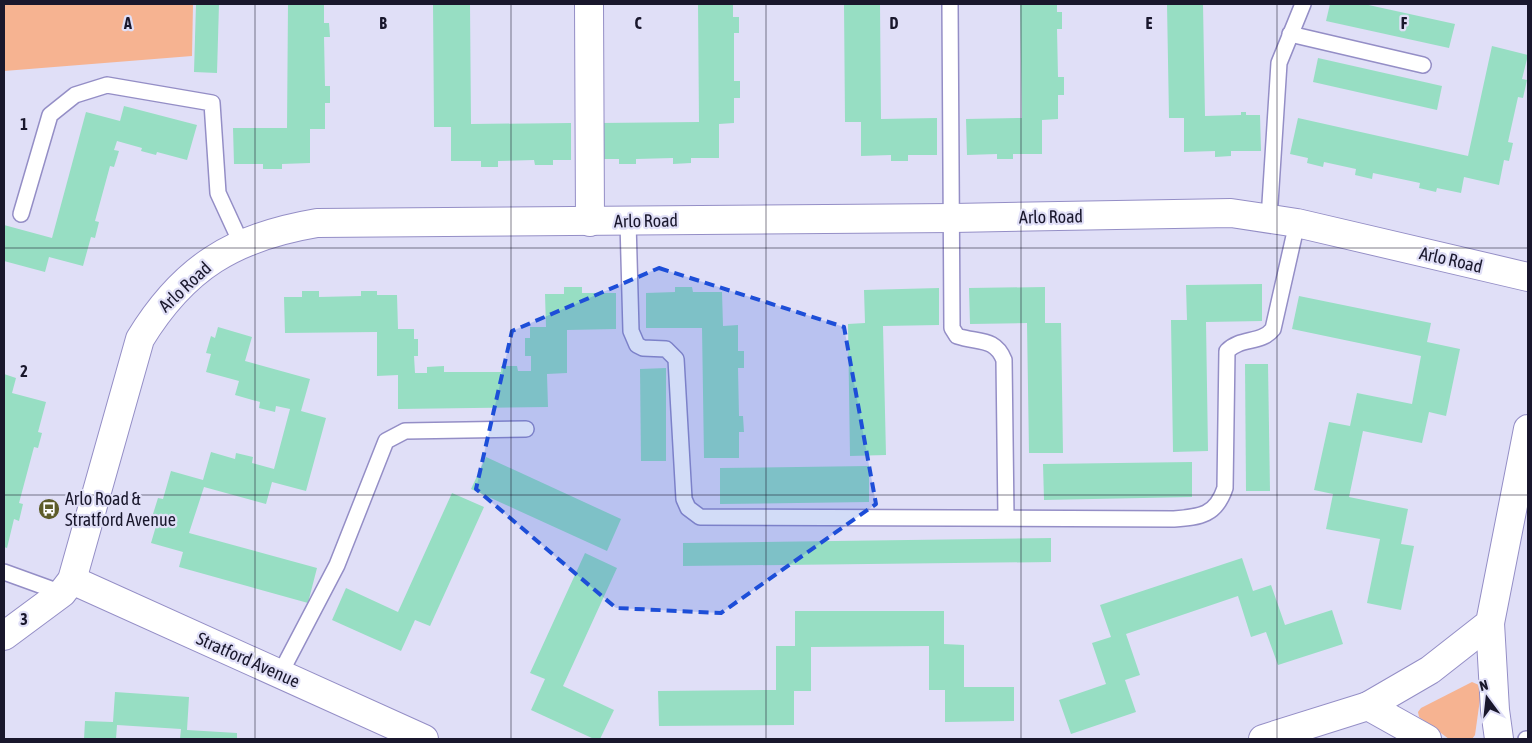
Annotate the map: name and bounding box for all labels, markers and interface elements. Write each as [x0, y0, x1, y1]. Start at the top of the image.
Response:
text: A [123, 14, 132, 32]
text: B [379, 14, 387, 32]
text: C [634, 14, 642, 32]
text: D [890, 14, 899, 32]
text: E [1146, 14, 1153, 32]
text: F [1401, 14, 1408, 32]
text: 1 [20, 115, 28, 133]
street label: Arlo Road [1019, 205, 1083, 228]
street label: Arlo Road [614, 209, 678, 232]
street label: Arlo Road [1418, 242, 1485, 277]
street label: Arlo Road [154, 257, 215, 316]
text: 2 [20, 362, 28, 380]
place label: Arlo Road & Stratford Avenue [65, 488, 176, 530]
bus stop icon: Arlo Road & Stratford Avenue [37, 497, 61, 521]
text: 3 [20, 610, 28, 628]
street label: Stratford Avenue [193, 627, 303, 692]
north arrow [1462, 673, 1512, 723]
text: N [1478, 677, 1490, 694]

